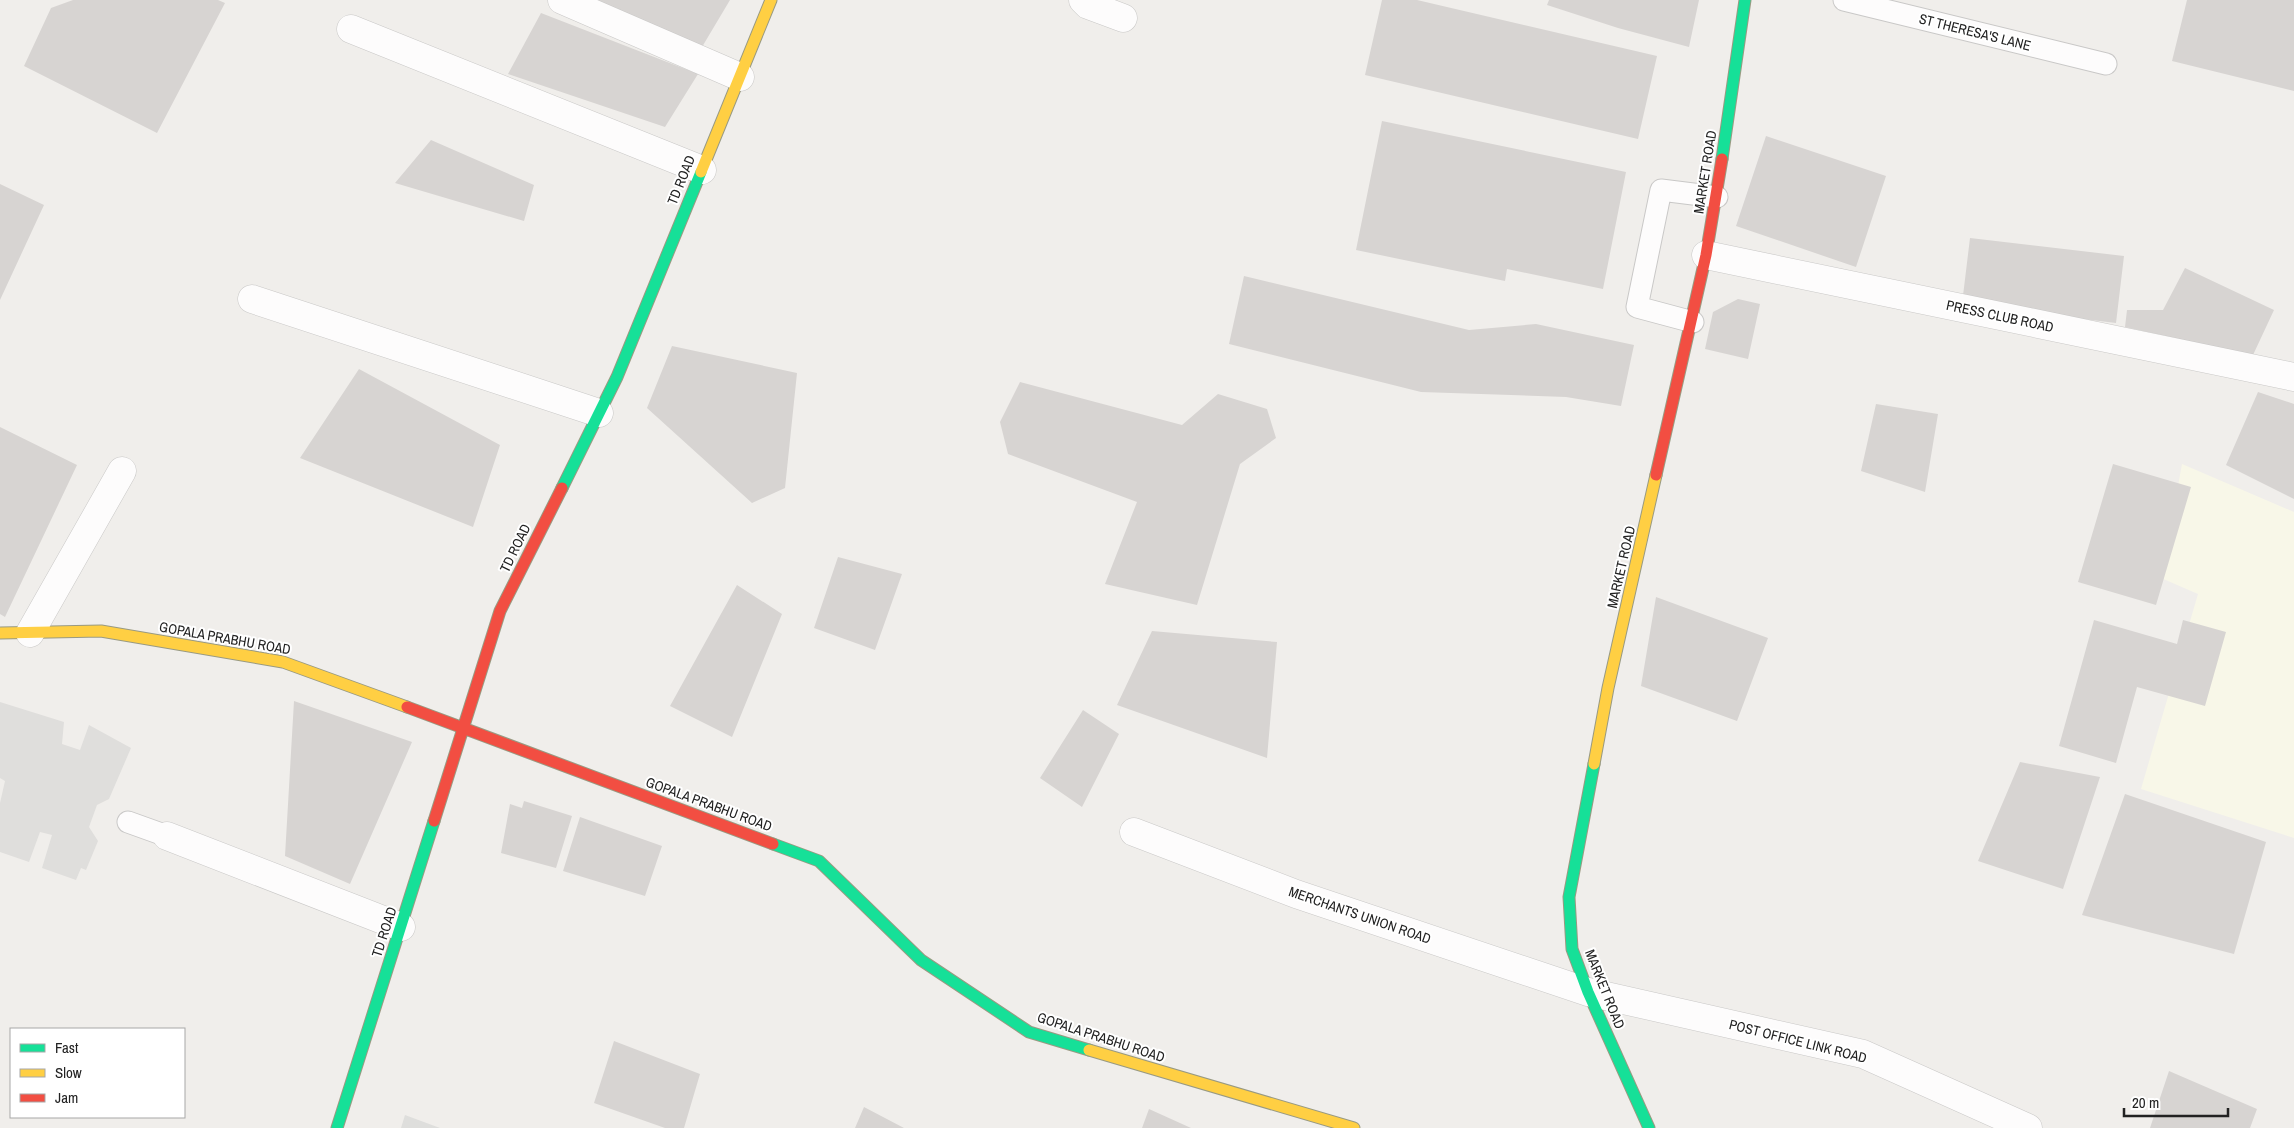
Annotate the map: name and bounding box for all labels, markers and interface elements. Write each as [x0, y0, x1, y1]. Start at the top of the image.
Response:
street label: ST THERESA'S LANE [1917, 9, 2033, 55]
street label: MARKET ROAD [1690, 129, 1720, 215]
street label: TD ROAD [663, 153, 699, 207]
street label: PRESS CLUB ROAD [1945, 296, 2055, 336]
street label: TD ROAD [496, 521, 534, 575]
street label: MARKET ROAD [1603, 524, 1639, 610]
street label: GOPALA PRABHU ROAD [158, 618, 292, 658]
street label: GOPALA PRABHU ROAD [643, 773, 775, 835]
street label: MERCHANTS UNION ROAD [1287, 882, 1433, 948]
street label: TD ROAD [367, 905, 401, 959]
street label: MARKET ROAD [1581, 947, 1629, 1031]
street label: GOPALA PRABHU ROAD [1035, 1008, 1167, 1066]
street label: POST OFFICE LINK ROAD [1727, 1015, 1869, 1067]
legend [10, 1028, 185, 1118]
text: Fast [55, 1037, 79, 1058]
text: Slow [55, 1062, 82, 1083]
scale bar [2124, 1086, 2228, 1118]
text: Jam [55, 1087, 78, 1108]
text: 20 m [2132, 1092, 2159, 1113]

